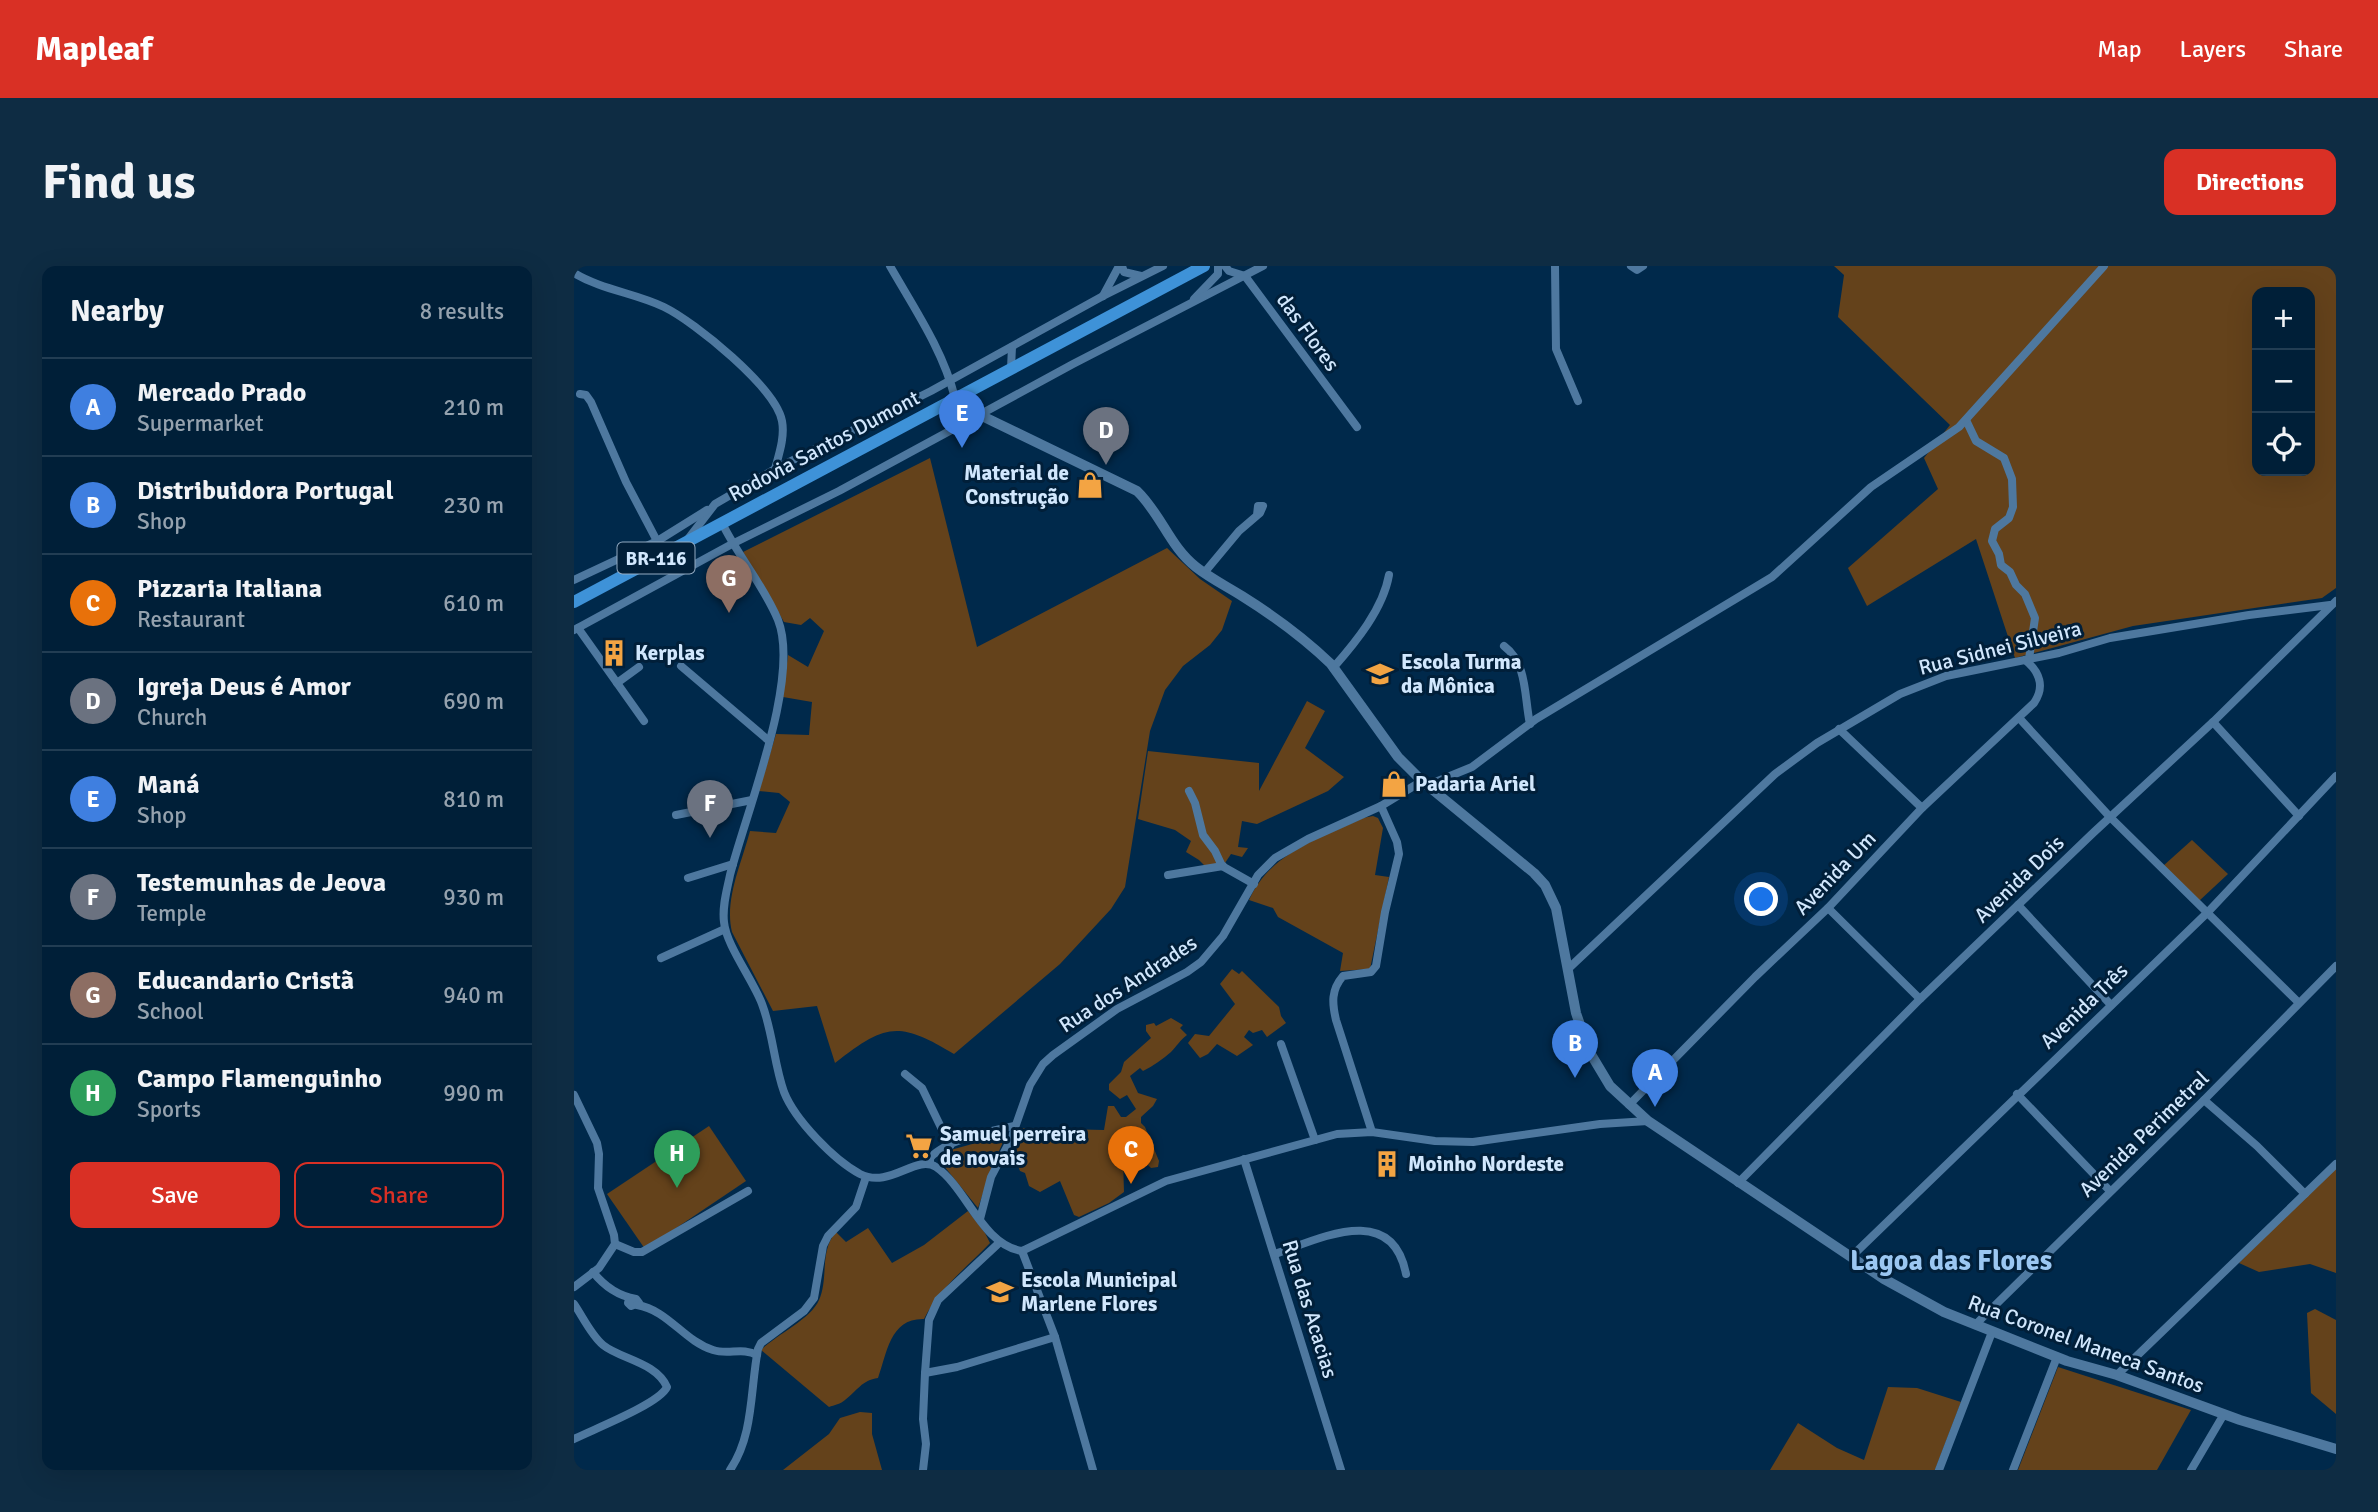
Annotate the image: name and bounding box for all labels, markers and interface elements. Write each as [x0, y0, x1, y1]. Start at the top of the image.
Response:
text: Mapleaf [35, 29, 152, 70]
text: Map [2097, 34, 2142, 64]
text: Layers [2180, 34, 2246, 64]
text: Share [2284, 34, 2343, 64]
button: Directions [2164, 149, 2336, 215]
text: Find us [42, 152, 195, 212]
map controls [2252, 287, 2315, 476]
button: + [2252, 287, 2315, 350]
street label: das Flores [1271, 288, 1345, 376]
text: Nearby [70, 293, 164, 330]
text: 8 results [420, 297, 504, 326]
button: − [2252, 350, 2315, 413]
text: Mercado Prado [137, 377, 306, 409]
street label: Rodovia Santos Dumont [724, 385, 924, 507]
pin: E [939, 390, 985, 448]
text: A [86, 393, 100, 422]
text: 210 m [443, 393, 504, 422]
pin: D [1083, 407, 1129, 465]
text: Supermarket [137, 409, 264, 438]
button: locate [2252, 413, 2315, 476]
place label: Material de Construção [964, 460, 1069, 510]
shop icon: Material de Construção [1075, 470, 1105, 500]
text: Distribuidora Portugal [137, 475, 394, 507]
text: B [86, 491, 100, 520]
text: 230 m [443, 491, 504, 520]
text: Shop [137, 507, 186, 536]
road number: BR-116 [617, 542, 694, 574]
pin: G [706, 555, 752, 613]
text: Pizzaria Italiana [137, 573, 322, 605]
text: C [86, 589, 100, 618]
text: 610 m [443, 589, 504, 618]
text: Restaurant [137, 605, 245, 634]
street label: Rua Sidnei Silveira [1916, 615, 2084, 681]
building icon: Kerplas [599, 638, 629, 668]
place label: Kerplas [635, 640, 705, 666]
place label: Escola Turma da Mônica [1401, 649, 1522, 699]
school or university icon: Escola Turma da Mônica [1365, 659, 1395, 689]
text: Igreja Deus é Amor [137, 671, 351, 703]
text: D [85, 687, 101, 716]
text: 690 m [443, 687, 504, 716]
text: Church [137, 703, 207, 732]
text: Maná [137, 769, 200, 801]
shop icon: Padaria Ariel [1379, 769, 1409, 799]
place label: Padaria Ariel [1415, 771, 1536, 797]
pin: F [687, 780, 733, 838]
text: E [86, 785, 100, 814]
text: 810 m [443, 785, 504, 814]
text: Shop [137, 801, 186, 830]
street label: Avenida Um [1789, 826, 1881, 920]
street label: Avenida Dois [1969, 830, 2069, 928]
text: Testemunhas de Jeova [137, 867, 386, 899]
your location [1744, 882, 1778, 916]
text: F [87, 883, 99, 912]
text: 930 m [443, 883, 504, 912]
text: Temple [137, 899, 206, 928]
street label: Rua dos Andrades [1054, 930, 1202, 1038]
street label: Avenida Três [2035, 958, 2133, 1054]
text: Educandario Cristã [137, 965, 354, 997]
text: G [85, 981, 101, 1010]
text: 940 m [443, 981, 504, 1010]
text: School [137, 997, 204, 1026]
pin: B [1552, 1020, 1598, 1078]
pin: A [1632, 1049, 1678, 1107]
text: Campo Flamenguinho [137, 1063, 382, 1095]
street label: Avenida Perimetral [2074, 1065, 2214, 1203]
text: H [85, 1079, 101, 1108]
text: 990 m [443, 1079, 504, 1108]
text: Sports [137, 1095, 201, 1124]
place label: Samuel perreira de novais [940, 1121, 1086, 1171]
pin: C [1108, 1126, 1154, 1184]
pin: H [654, 1130, 700, 1188]
supermarket icon: Samuel perreira de novais [904, 1131, 934, 1161]
building icon: Moinho Nordeste [1372, 1149, 1402, 1179]
place label: Moinho Nordeste [1408, 1151, 1564, 1177]
button: Save [70, 1162, 280, 1228]
button: Share [294, 1162, 504, 1228]
street label: Rua das Acacias [1277, 1237, 1343, 1381]
district label: Lagoa das Flores [1850, 1244, 2052, 1278]
place label: Escola Municipal Marlene Flores [1021, 1267, 1177, 1317]
school or university icon: Escola Municipal Marlene Flores [985, 1277, 1015, 1307]
street label: Rua Coronel Maneca Santos [1965, 1289, 2207, 1399]

